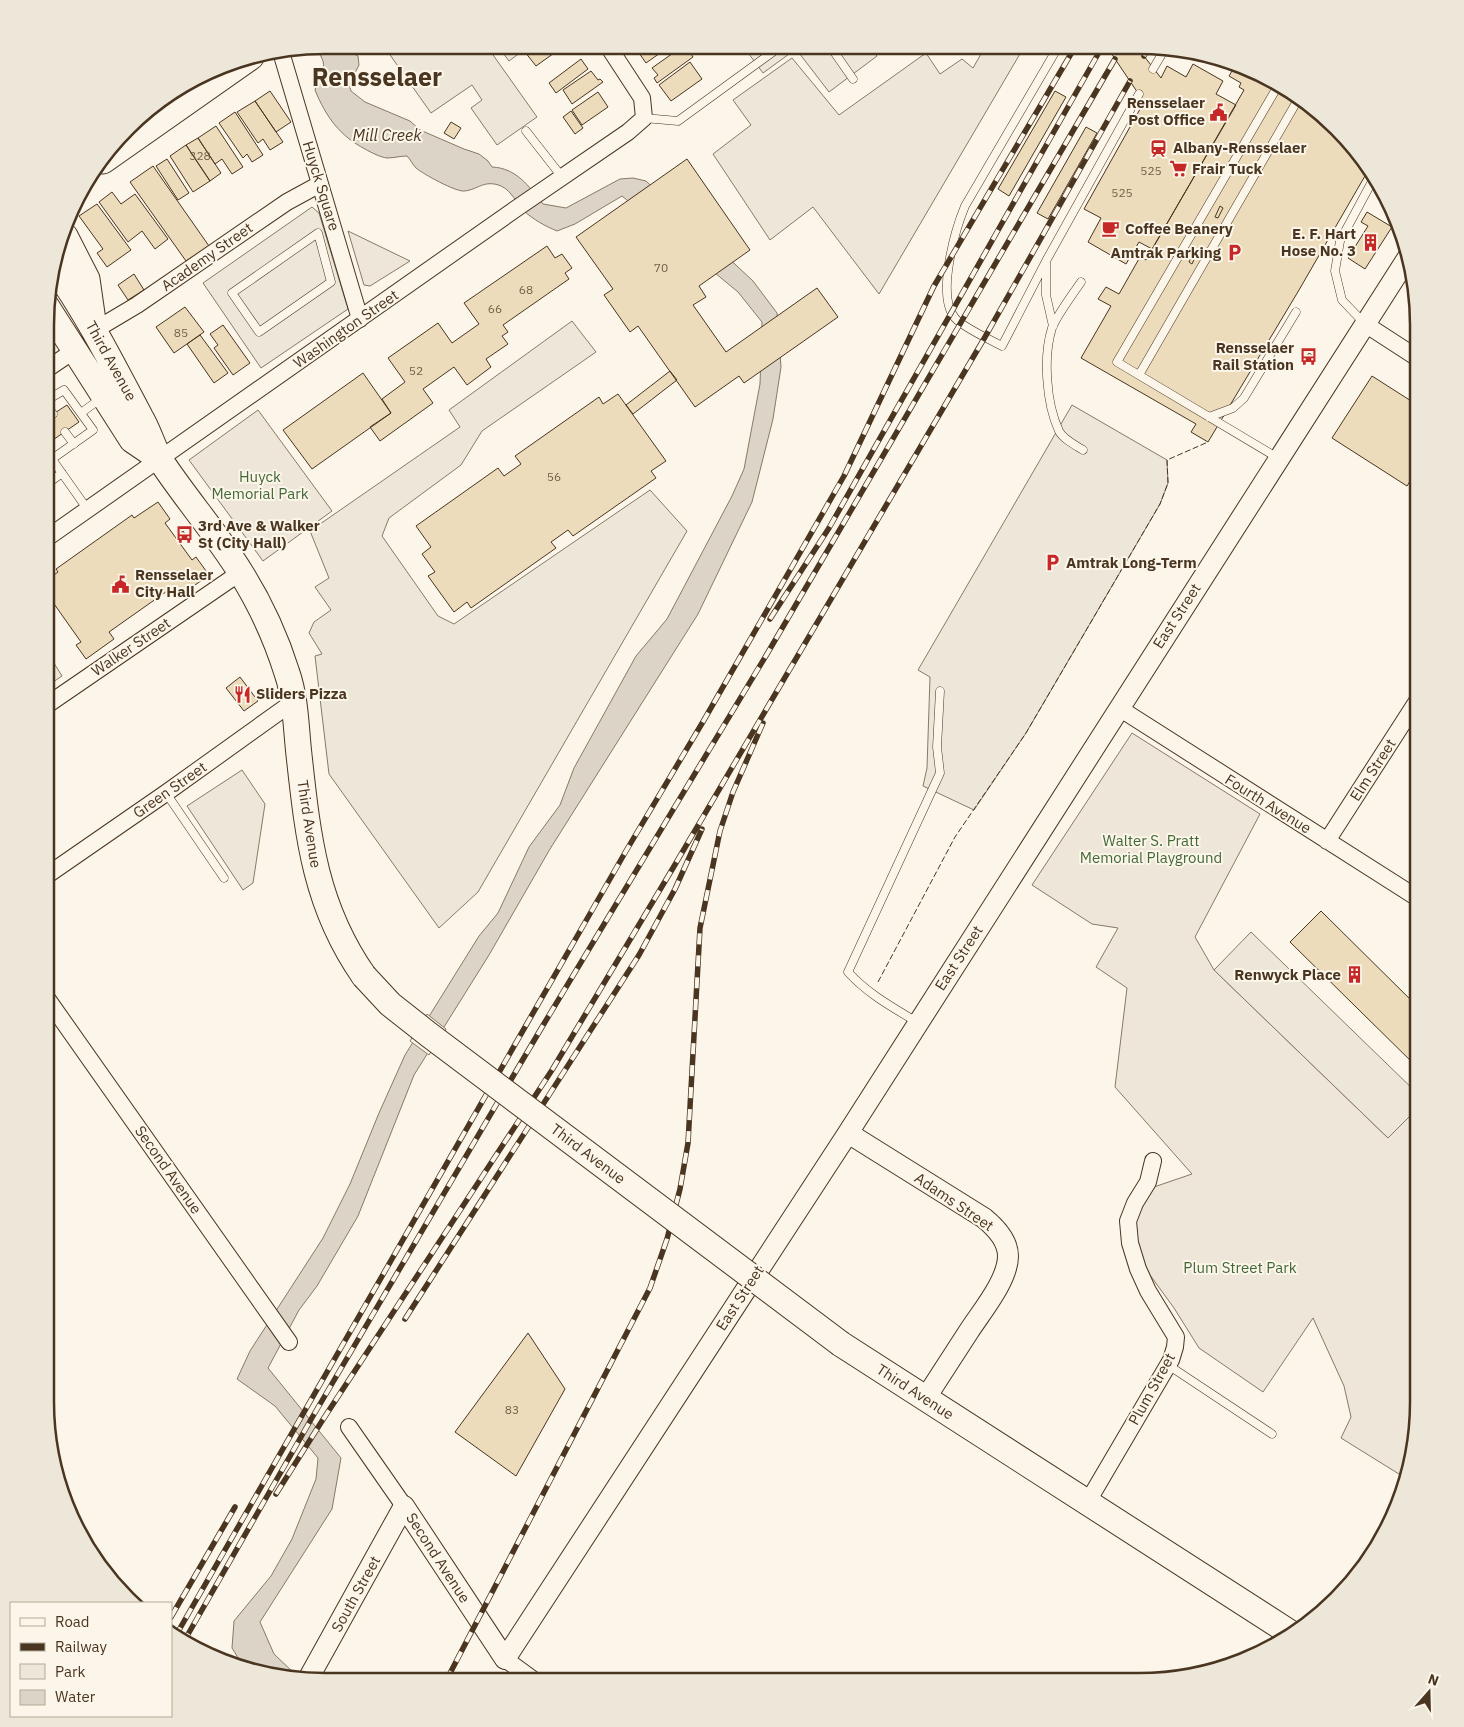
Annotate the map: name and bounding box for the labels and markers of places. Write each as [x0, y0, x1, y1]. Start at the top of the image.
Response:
place label: Rensselaer Post Office [1127, 93, 1205, 129]
public building icon: Rensselaer Post Office [1209, 102, 1229, 122]
station icon: Albany-Rensselaer [1149, 138, 1169, 158]
place label: Albany-Rensselaer [1173, 138, 1307, 157]
supermarket icon: Frair Tuck [1168, 159, 1188, 179]
place label: Frair Tuck [1192, 159, 1262, 178]
cafe icon: Coffee Beanery [1101, 219, 1121, 239]
place label: Coffee Beanery [1125, 219, 1233, 238]
place label: E. F. Hart Hose No. 3 [1281, 224, 1356, 260]
building icon: E. F. Hart Hose No. 3 [1360, 233, 1380, 253]
place label: Amtrak Parking [1111, 243, 1222, 262]
parking icon: Amtrak Parking [1225, 243, 1245, 263]
place label: Rensselaer Rail Station [1212, 338, 1294, 374]
bus stop icon: Rensselaer Rail Station [1298, 347, 1318, 367]
place label: 3rd Ave & Walker St (City Hall) [198, 516, 320, 552]
bus stop icon: 3rd Ave & Walker St (City Hall) [174, 525, 194, 545]
parking icon: Amtrak Long-Term [1042, 553, 1062, 573]
place label: Amtrak Long-Term [1066, 553, 1197, 572]
place label: Rensselaer City Hall [135, 565, 213, 601]
public building icon: Rensselaer City Hall [111, 574, 131, 594]
restaurant icon: Sliders Pizza [232, 684, 252, 704]
place label: Sliders Pizza [256, 684, 348, 703]
place label: Renwyck Place [1234, 965, 1341, 984]
building icon: Renwyck Place [1345, 965, 1365, 985]

